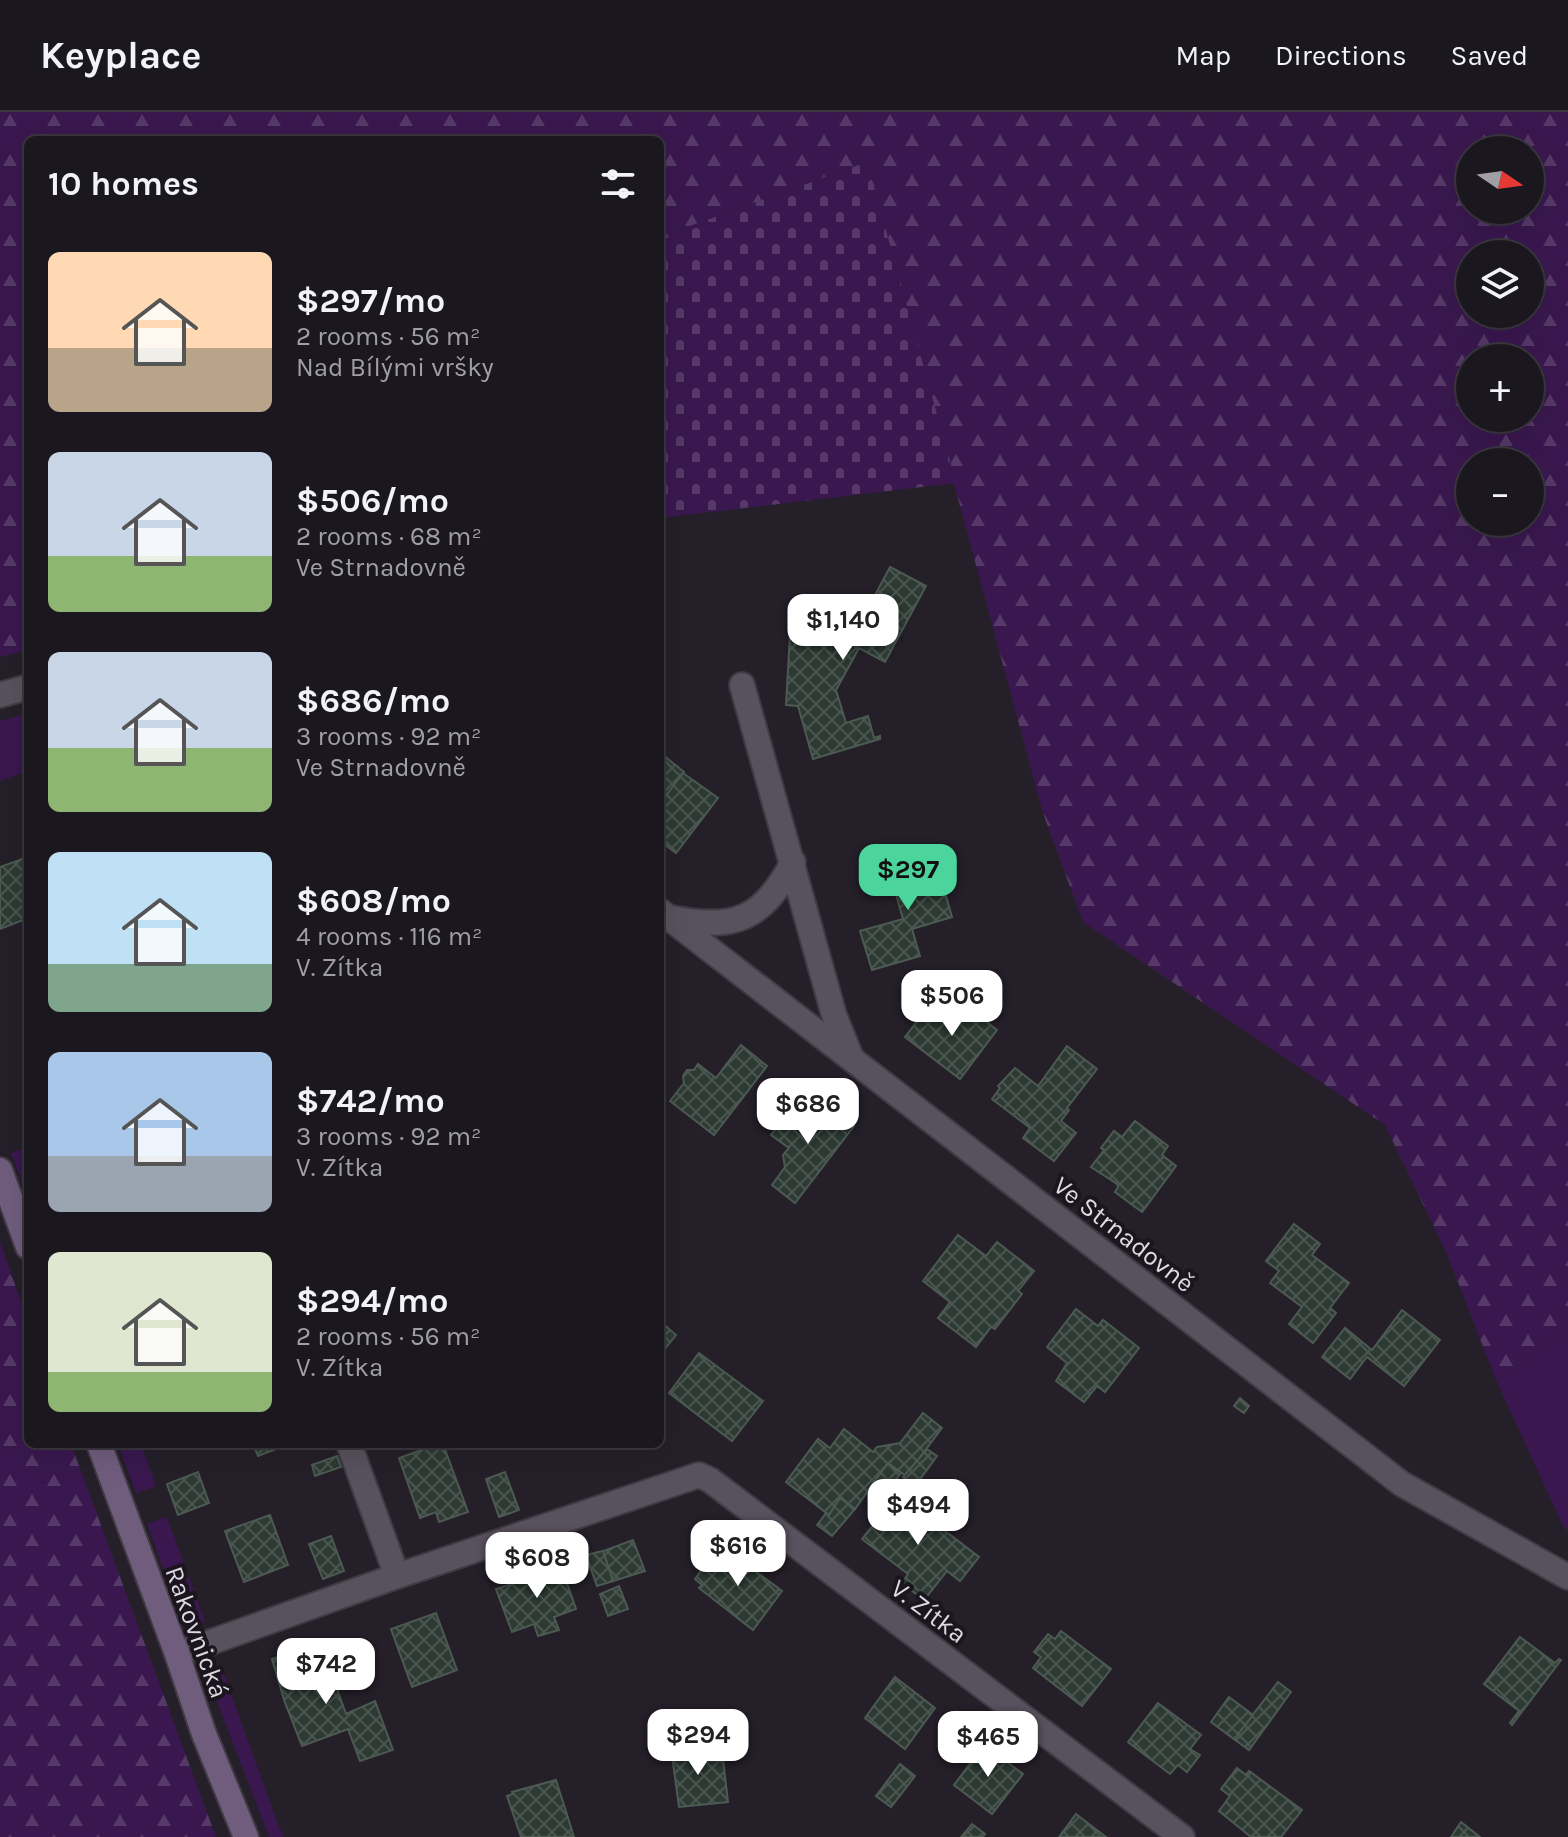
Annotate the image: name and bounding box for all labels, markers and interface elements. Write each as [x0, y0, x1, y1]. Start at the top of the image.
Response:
text: Keyplace [40, 33, 201, 78]
text: Map [1176, 39, 1231, 72]
text: Directions [1275, 39, 1407, 72]
text: Saved [1451, 39, 1528, 72]
north arrow [1456, 136, 1544, 224]
map controls [1456, 136, 1544, 536]
icon: filters [596, 162, 640, 206]
text: 10 homes [48, 164, 199, 204]
button: layers [1456, 240, 1544, 328]
text: $297/mo [296, 281, 445, 321]
icon: home [112, 284, 208, 380]
text: 2 rooms · 56 m² [296, 321, 481, 352]
button: + [1456, 344, 1544, 432]
text: Nad Bílými vršky [296, 352, 494, 383]
button: − [1456, 448, 1544, 536]
text: $506/mo [296, 481, 449, 521]
icon: home [112, 484, 208, 580]
text: 2 rooms · 68 m² [296, 521, 482, 552]
text: Ve Strnadovně [296, 552, 466, 583]
pin: $1,140 [778, 594, 908, 662]
text: $1,140 [806, 604, 880, 635]
text: $686/mo [296, 681, 450, 721]
icon: home [112, 684, 208, 780]
text: 3 rooms · 92 m² [296, 721, 481, 752]
text: Ve Strnadovně [296, 752, 466, 783]
pin: $297 [861, 844, 955, 912]
text: $297 [877, 854, 939, 885]
text: $608/mo [296, 881, 451, 921]
icon: home [112, 884, 208, 980]
text: 4 rooms · 116 m² [296, 921, 483, 952]
text: V. Zítka [296, 952, 383, 983]
pin: $506 [905, 970, 999, 1038]
text: $506 [919, 980, 985, 1011]
pin: $686 [761, 1078, 855, 1146]
text: $742/mo [296, 1081, 445, 1121]
icon: home [112, 1084, 208, 1180]
text: $686 [775, 1088, 841, 1119]
text: 3 rooms · 92 m² [296, 1121, 481, 1152]
text: V. Zítka [296, 1152, 383, 1183]
street label: Ve Strnadovně [1047, 1170, 1200, 1299]
text: $294/mo [296, 1281, 449, 1321]
icon: home [112, 1284, 208, 1380]
text: 2 rooms · 56 m² [296, 1321, 481, 1352]
text: V. Zítka [296, 1352, 383, 1383]
pin: $494 [871, 1479, 965, 1547]
text: $494 [886, 1489, 950, 1520]
pin: $616 [691, 1520, 785, 1588]
text: $616 [709, 1530, 767, 1561]
pin: $608 [490, 1532, 584, 1600]
text: $608 [504, 1542, 570, 1573]
street label: Rakovnická [158, 1562, 235, 1702]
street label: V. Zítka [885, 1573, 973, 1650]
pin: $742 [279, 1638, 373, 1706]
text: $742 [295, 1648, 357, 1679]
pin: $294 [651, 1709, 745, 1777]
pin: $465 [941, 1711, 1035, 1779]
text: $294 [666, 1719, 730, 1750]
text: $465 [956, 1721, 1020, 1752]

